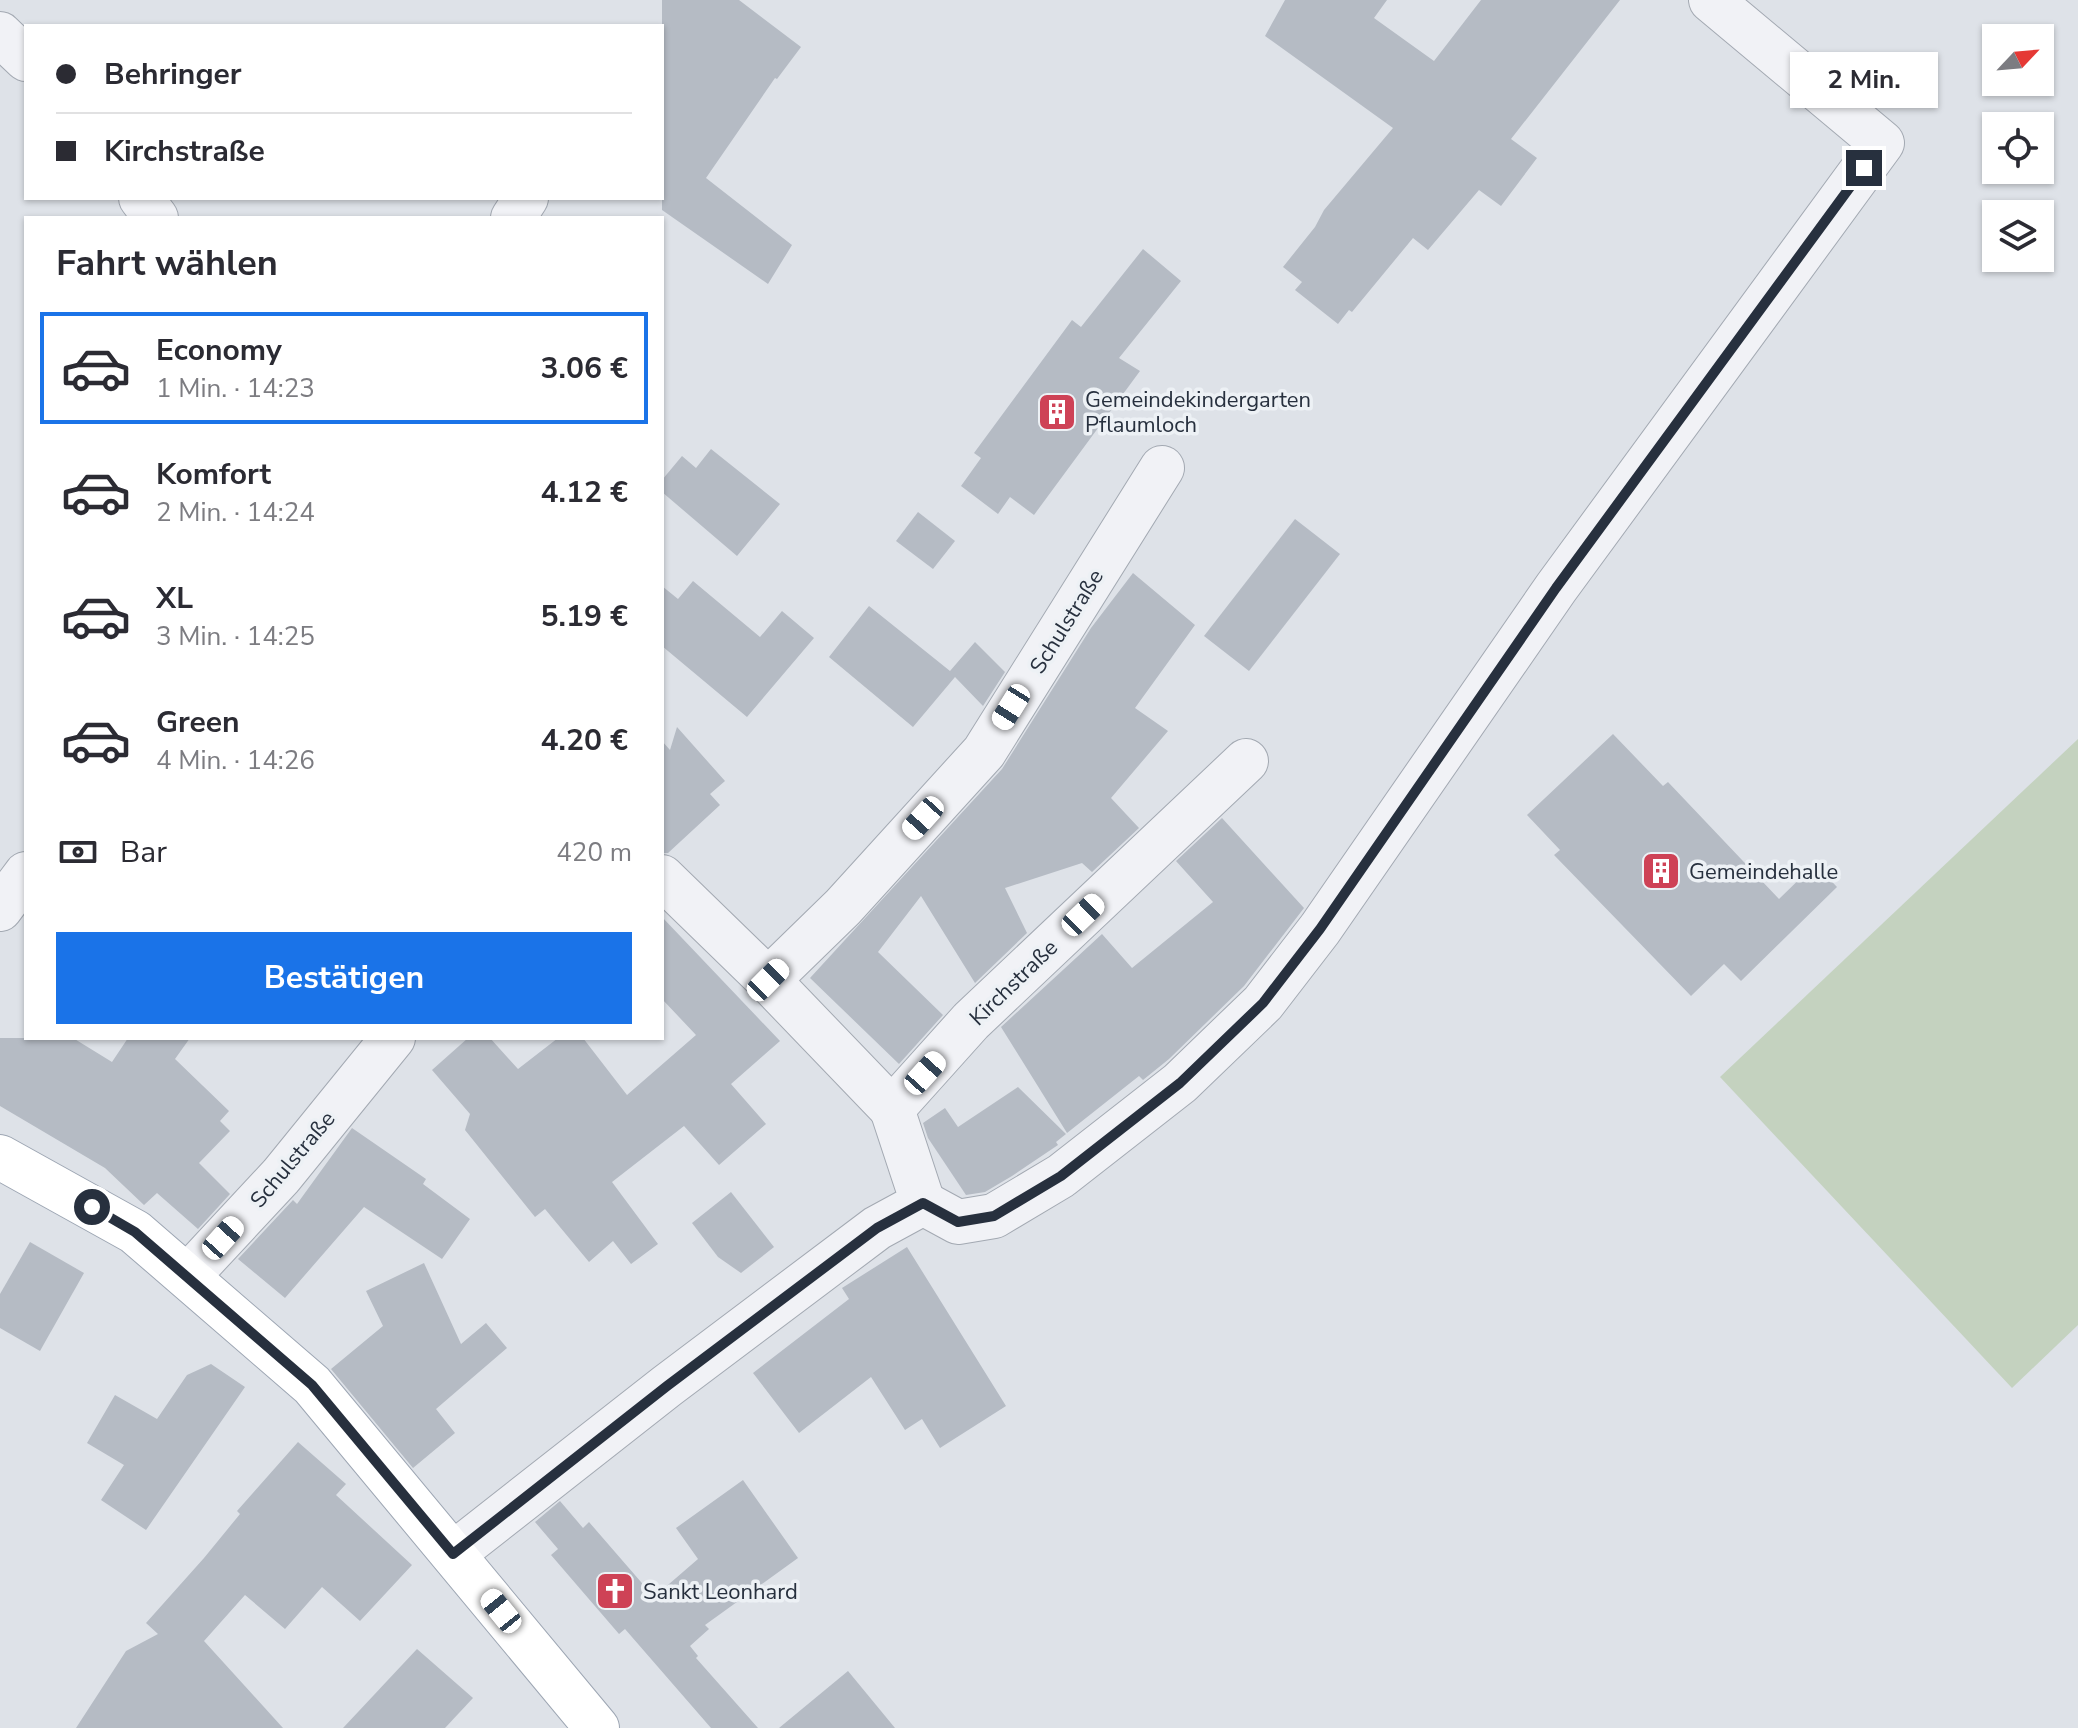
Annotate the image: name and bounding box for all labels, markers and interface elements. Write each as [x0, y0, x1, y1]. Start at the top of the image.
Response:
north arrow [1982, 24, 2054, 96]
map controls [1982, 24, 2054, 272]
callout: 2 Min. [1790, 52, 1938, 108]
text: Behringer [104, 54, 242, 95]
text: 2 Min. [1827, 62, 1901, 97]
button: locate [1982, 112, 2054, 184]
text: Kirchstraße [104, 131, 265, 172]
route end [1846, 150, 1882, 186]
button: layers [1982, 200, 2054, 272]
text: Fahrt wählen [56, 239, 278, 288]
text: Economy [156, 330, 282, 371]
icon: car [60, 332, 132, 404]
text: 3.06 € [540, 348, 628, 389]
text: 1 Min. · 14:23 [156, 371, 315, 406]
place label: Gemeindekindergarten Pflaumloch [1085, 385, 1311, 440]
building icon: Gemeindekindergarten Pflaumloch [1036, 391, 1078, 433]
text: Komfort [156, 454, 271, 495]
icon: car [60, 456, 132, 528]
text: 4.12 € [540, 472, 628, 513]
text: 2 Min. · 14:24 [156, 495, 315, 530]
street label: Schulstraße [1023, 564, 1111, 679]
text: XL [156, 578, 193, 619]
icon: car [60, 580, 132, 652]
text: 5.19 € [540, 596, 628, 637]
text: 3 Min. · 14:25 [156, 619, 315, 654]
car [988, 680, 1034, 734]
text: Green [156, 702, 240, 743]
icon: car [60, 704, 132, 776]
text: 4.20 € [540, 720, 628, 761]
text: 4 Min. · 14:26 [156, 743, 315, 778]
car [898, 792, 948, 844]
icon: cash [56, 830, 100, 874]
text: Bar [120, 832, 167, 873]
text: 420 m [556, 835, 632, 870]
building icon: Gemeindehalle [1640, 850, 1682, 892]
place label: Gemeindehalle [1689, 857, 1838, 887]
car [1057, 890, 1109, 940]
button: Bestätigen [56, 932, 632, 1024]
street label: Kirchstraße [963, 933, 1064, 1032]
car [743, 955, 793, 1005]
car [900, 1047, 950, 1099]
street label: Schulstraße [243, 1105, 342, 1214]
route start [74, 1189, 110, 1225]
car [198, 1212, 248, 1264]
church icon: Sankt Leonhard [594, 1570, 636, 1612]
place label: Sankt Leonhard [643, 1577, 798, 1607]
car [477, 1585, 525, 1637]

